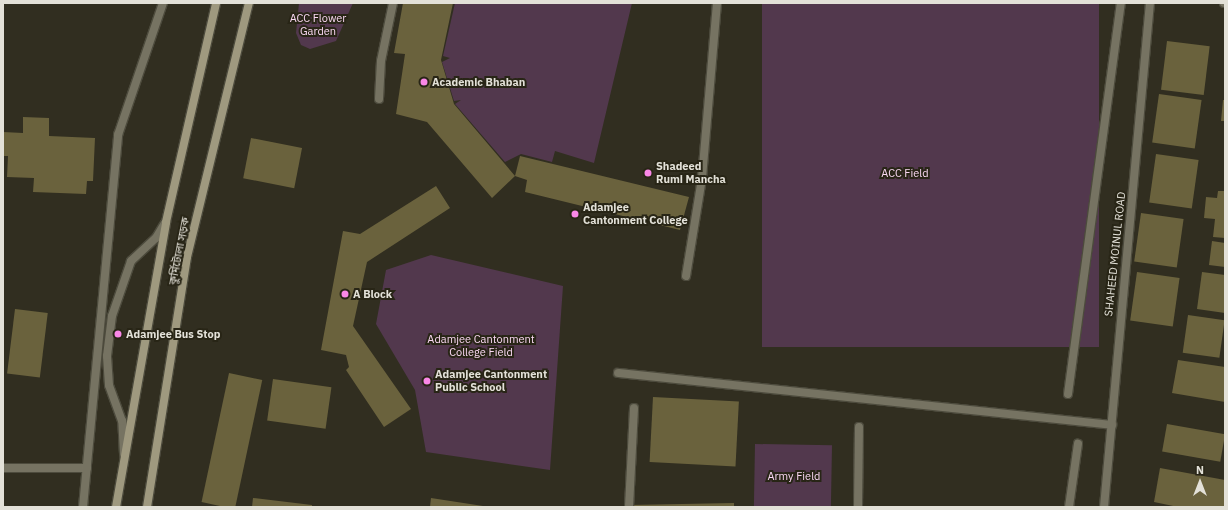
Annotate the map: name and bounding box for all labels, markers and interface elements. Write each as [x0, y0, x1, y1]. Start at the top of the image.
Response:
park label: ACC Flower Garden [290, 12, 346, 38]
place label: Academic Bhaban [432, 75, 525, 89]
marker: Academic Bhaban [419, 77, 429, 87]
place label: Shadeed Rumi Mancha [656, 160, 726, 186]
park label: ACC Field [881, 166, 929, 180]
marker: Shadeed Rumi Mancha [643, 168, 653, 178]
street label: SHAHEED MOINUL ROAD [1102, 191, 1128, 317]
place label: Adamjee Cantonment College [583, 201, 688, 227]
marker: Adamjee Cantonment College [570, 209, 580, 219]
street label: কুর্মিটোলা সড়ক [166, 216, 192, 286]
place label: A Block [353, 287, 392, 301]
marker: A Block [340, 289, 350, 299]
place label: Adamjee Bus Stop [126, 327, 220, 341]
marker: Adamjee Bus Stop [113, 329, 123, 339]
park label: Adamjee Cantonment College Field [427, 333, 535, 359]
place label: Adamjee Cantonment Public School [435, 368, 547, 394]
marker: Adamjee Cantonment Public School [422, 376, 432, 386]
north arrow [1180, 462, 1220, 502]
text: N [1196, 463, 1204, 477]
park label: Army Field [768, 469, 820, 483]

